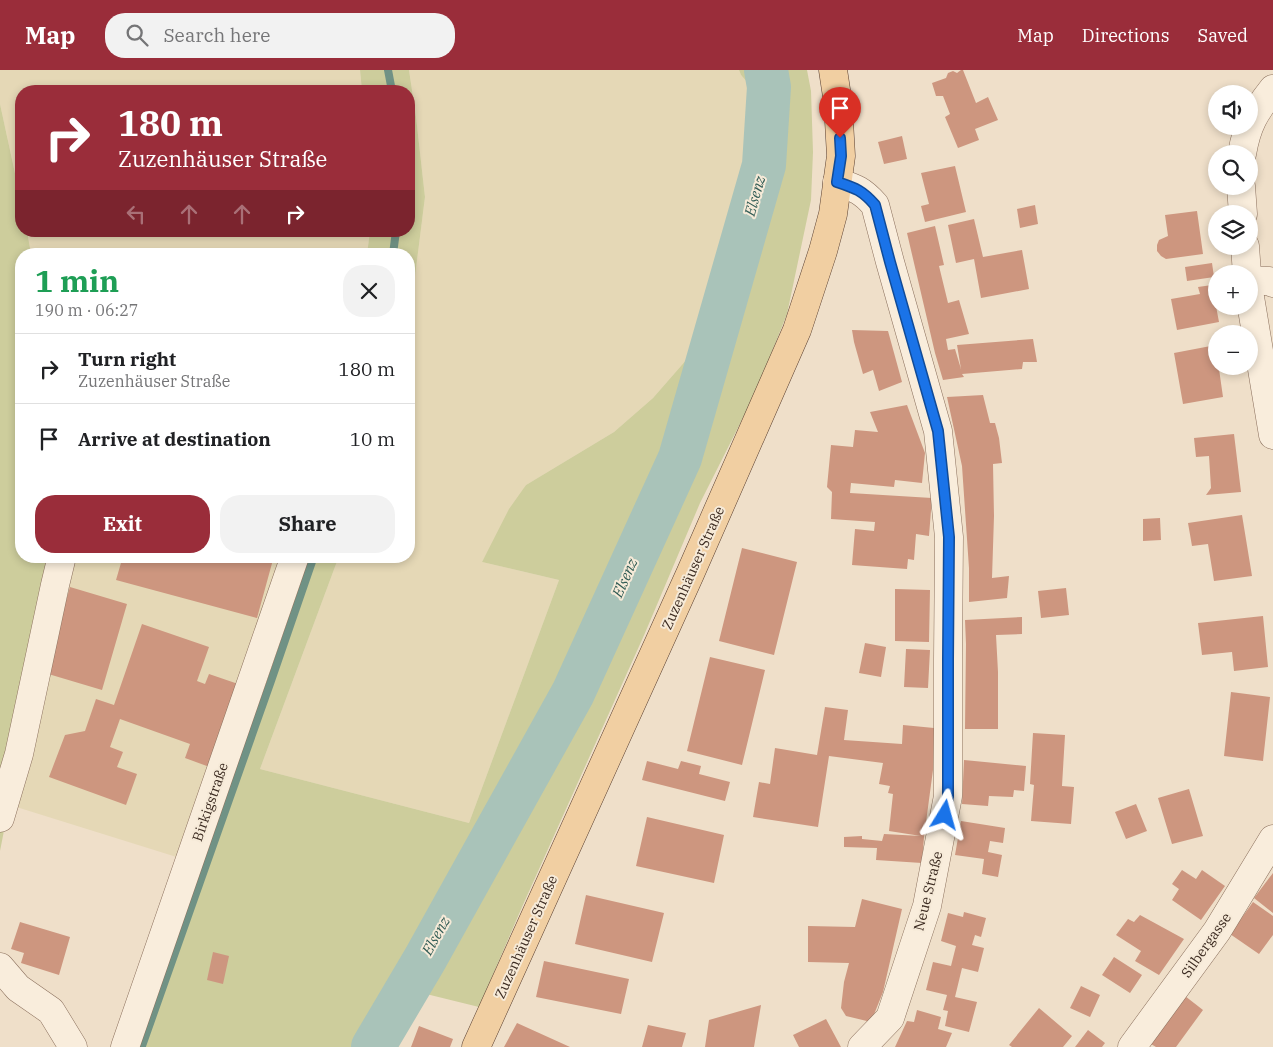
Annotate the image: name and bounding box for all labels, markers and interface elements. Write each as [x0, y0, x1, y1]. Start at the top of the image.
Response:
search box [105, 13, 455, 58]
text: Map [25, 19, 75, 51]
icon: search [123, 21, 151, 49]
text: Search here [163, 23, 270, 47]
text: Map [1017, 24, 1054, 47]
text: Directions [1082, 24, 1170, 47]
text: Saved [1198, 24, 1248, 47]
map controls [1208, 85, 1258, 375]
button: sound [1208, 85, 1258, 135]
pin [819, 87, 861, 138]
icon: arrive [826, 94, 854, 122]
text: 180 m [118, 100, 223, 146]
icon: right [35, 105, 100, 170]
text: Zuzenhäuser Straße [118, 144, 327, 173]
button: search [1208, 145, 1258, 195]
water label: Elsenz [740, 174, 769, 219]
icon: left [122, 200, 150, 228]
icon: ahead [175, 200, 203, 228]
icon: ahead [228, 200, 256, 228]
icon: right [281, 200, 309, 228]
button: layers [1208, 205, 1258, 255]
text: 1 min [35, 261, 119, 300]
button: close [343, 265, 395, 317]
button: + [1208, 265, 1258, 315]
text: 190 m · 06:27 [35, 300, 138, 320]
button: − [1208, 325, 1258, 375]
text: Turn right [78, 347, 176, 371]
icon: right [35, 355, 63, 383]
text: 180 m [338, 357, 395, 381]
text: Zuzenhäuser Straße [78, 371, 230, 391]
icon: arrive [35, 425, 63, 453]
text: Arrive at destination [78, 427, 271, 451]
text: 10 m [350, 427, 395, 451]
button: Exit [35, 495, 210, 553]
button: Share [220, 495, 395, 553]
street label: Zuzenhäuser Straße [658, 503, 728, 633]
water label: Elsenz [607, 555, 642, 601]
street label: Birkigstraße [188, 760, 232, 844]
position arrow [918, 788, 970, 840]
street label: Neue Straße [909, 849, 947, 933]
street label: Zuzenhäuser Straße [491, 872, 561, 1002]
street label: Silbergasse [1177, 909, 1235, 981]
water label: Elsenz [417, 913, 454, 959]

